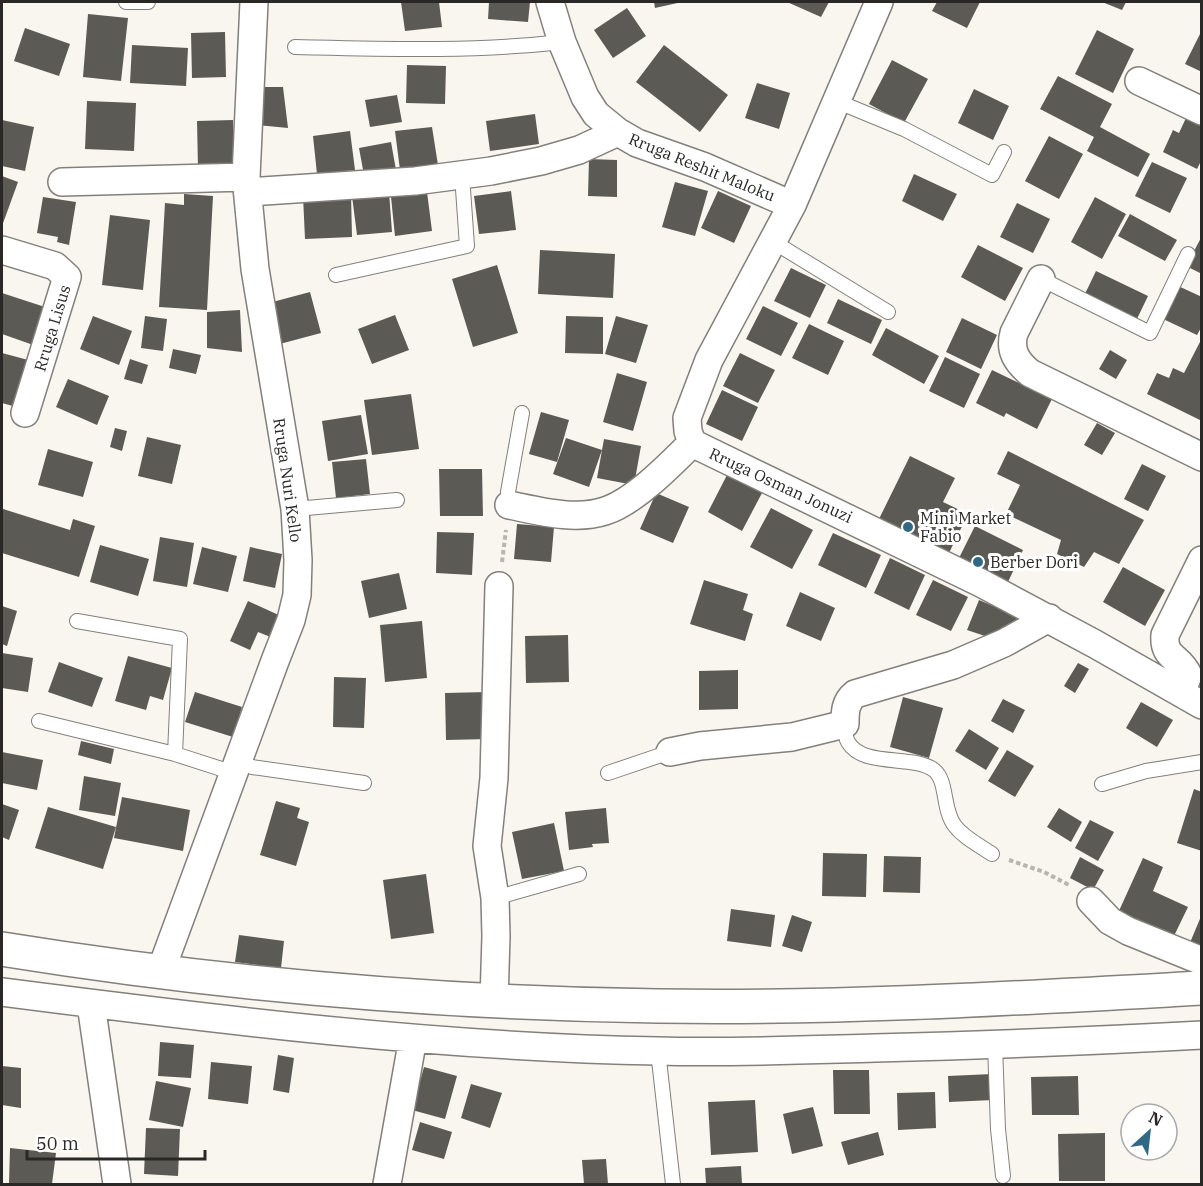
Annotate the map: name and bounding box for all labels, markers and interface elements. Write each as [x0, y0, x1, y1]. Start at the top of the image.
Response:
street label: Rruga Reshit Maloku [626, 128, 778, 206]
street label: Rruga Lisus [29, 282, 75, 374]
street label: Rruga Nuri Kello [269, 416, 307, 544]
street label: Rruga Osman Jonuzi [706, 443, 856, 527]
place label: Mini Market Fabio [920, 508, 1011, 546]
marker: Mini Market Fabio [901, 520, 915, 534]
place label: Berber Dori [990, 552, 1078, 572]
marker: Berber Dori [971, 555, 985, 569]
north arrow [1119, 1102, 1179, 1162]
text: N [1146, 1107, 1166, 1130]
scale bar [27, 1123, 206, 1161]
text: 50 m [36, 1132, 79, 1155]

